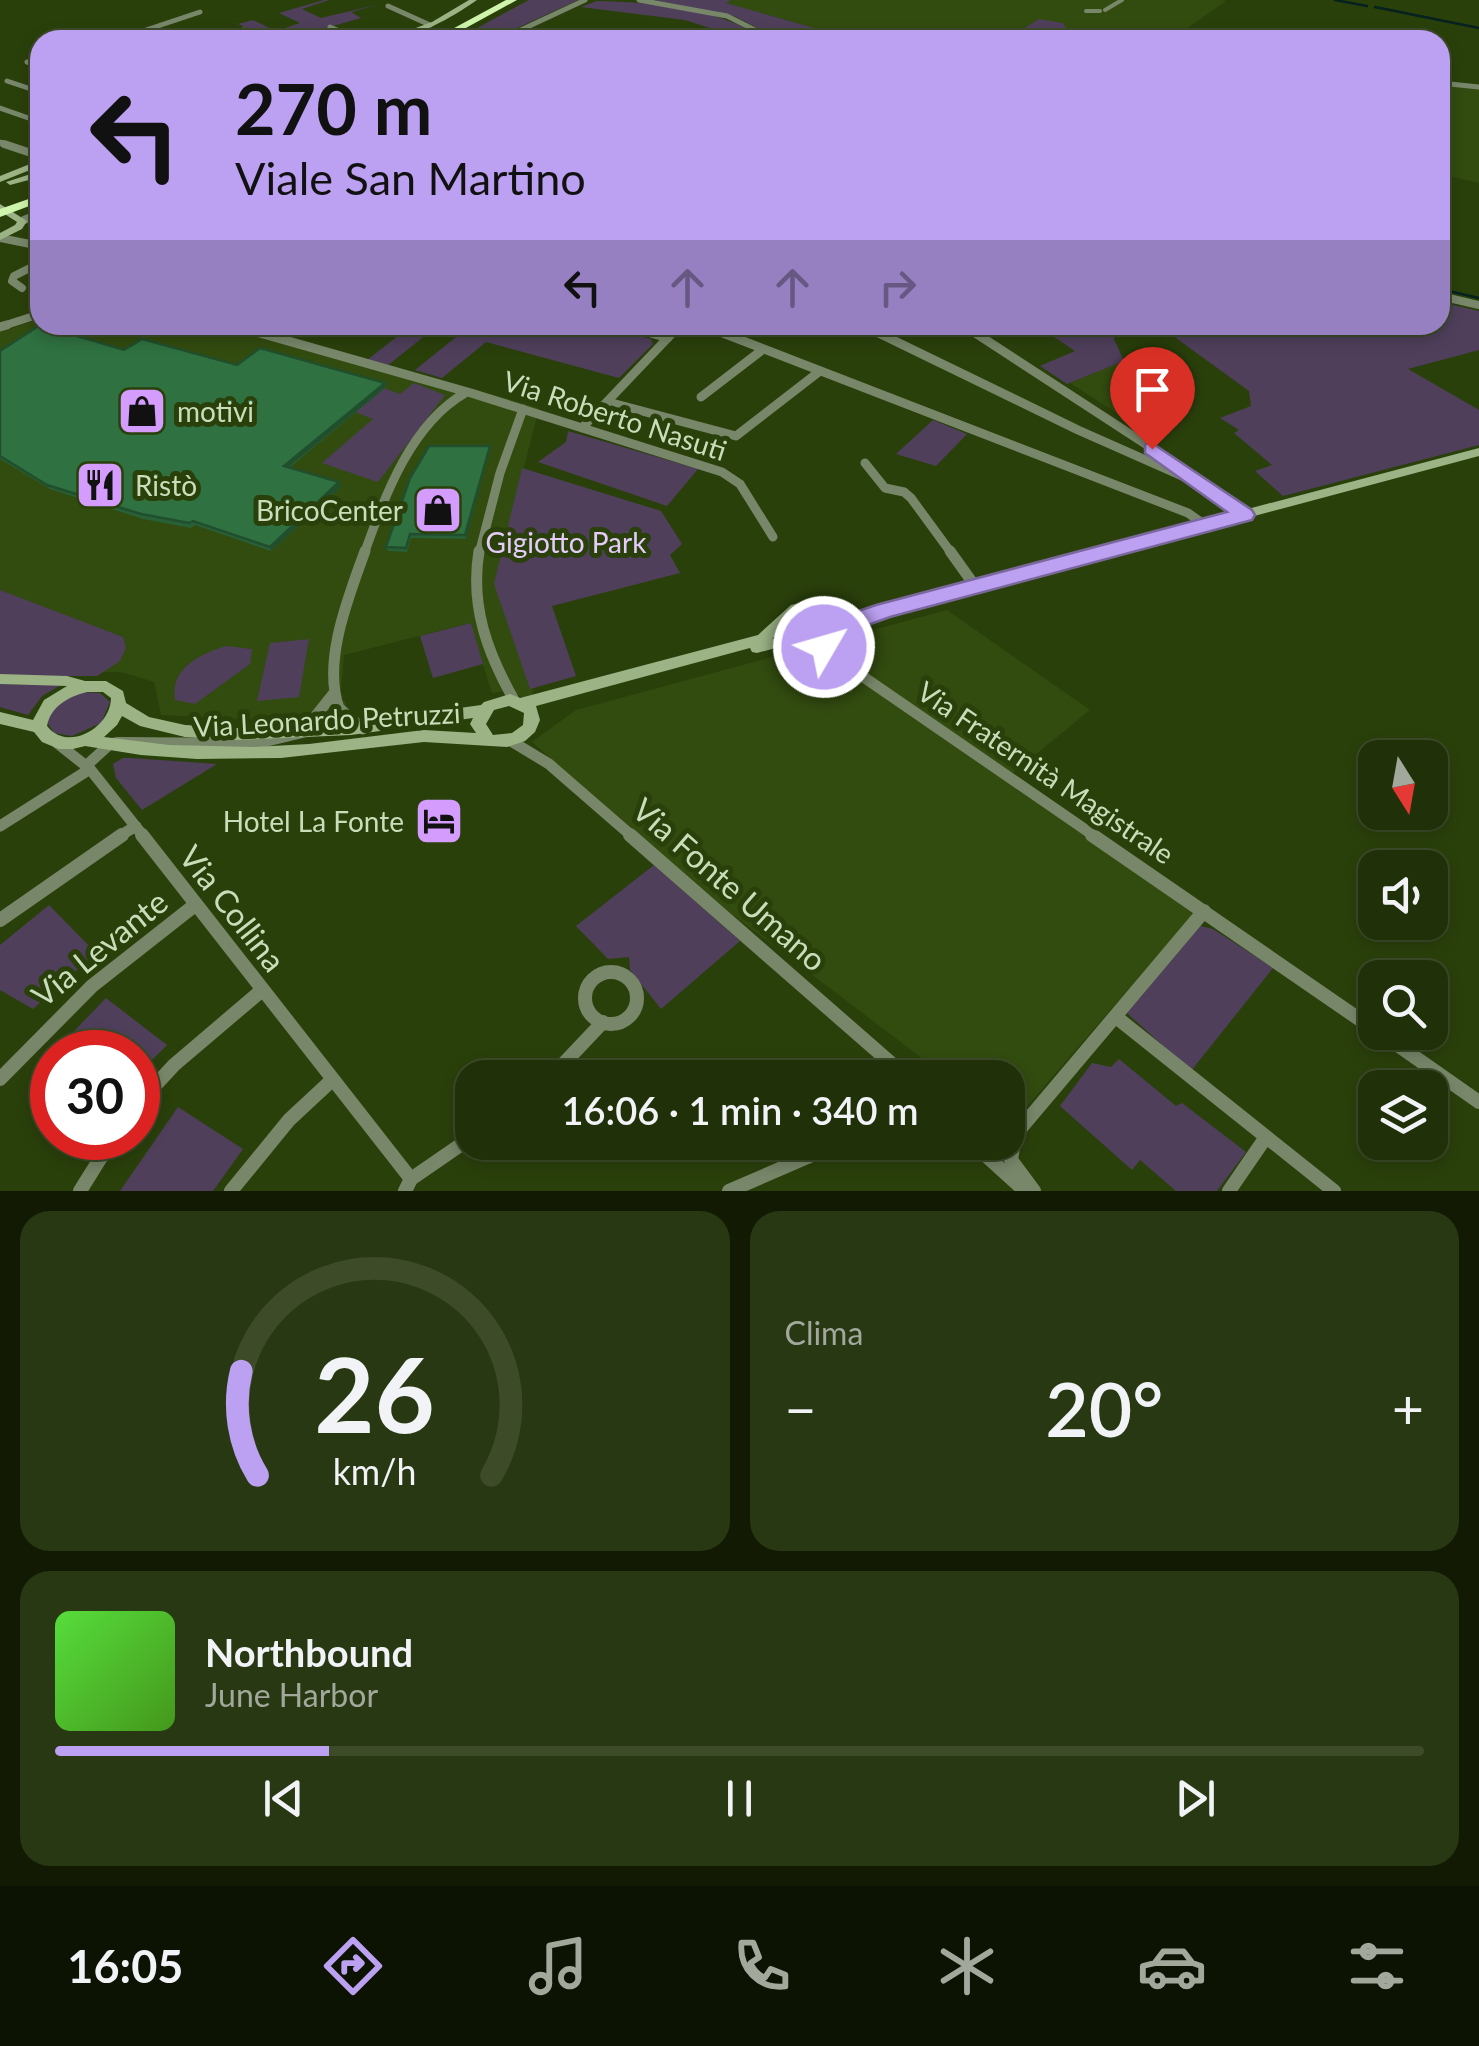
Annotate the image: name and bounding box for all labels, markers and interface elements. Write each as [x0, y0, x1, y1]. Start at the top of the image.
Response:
text: 270 m [235, 66, 432, 150]
icon: left [70, 70, 200, 200]
text: Viale San Martino [235, 151, 586, 205]
icon: left [555, 260, 610, 315]
icon: ahead [660, 260, 715, 315]
icon: ahead [765, 260, 820, 315]
icon: right [870, 260, 925, 315]
pin [1110, 347, 1195, 450]
icon: arrive [1125, 362, 1180, 417]
street label: Via Roberto Nasuti [499, 363, 731, 467]
shop icon: motivi [116, 385, 168, 437]
place label: motivi [177, 394, 254, 428]
restaurant icon: Ristò [74, 459, 126, 511]
place label: Ristò [135, 468, 197, 502]
shop icon: BricoCenter [412, 484, 464, 536]
place label: BricoCenter [256, 493, 403, 527]
park label: Gigiotto Park [486, 525, 647, 559]
position arrow [772, 595, 876, 699]
street label: Via Fraternità Magistrale [911, 674, 1181, 870]
street label: Via Leonardo Petruzzi [193, 695, 461, 743]
north arrow [1358, 740, 1448, 830]
map controls [1358, 740, 1448, 1160]
street label: Via Fonte Umano [625, 789, 835, 979]
hotel icon: Hotel La Fonte [413, 795, 465, 847]
place label: Hotel La Fonte [223, 804, 404, 838]
street label: Via Collina [172, 837, 294, 979]
button: sound [1358, 850, 1448, 940]
street label: Via Levante [23, 881, 175, 1015]
button: search [1358, 960, 1448, 1050]
speed limit sign: 30 [30, 1030, 160, 1160]
button: layers [1358, 1070, 1448, 1160]
text: 16:06 · 1 min · 340 m [562, 1087, 918, 1133]
text: Clima [785, 1313, 863, 1352]
text: 26 [314, 1330, 435, 1455]
text: 20° [1045, 1363, 1163, 1453]
text: − [785, 1375, 816, 1441]
text: + [1392, 1375, 1424, 1441]
text: km/h [333, 1450, 417, 1493]
text: Northbound [205, 1629, 413, 1675]
text: June Harbor [205, 1675, 378, 1714]
icon: previous [256, 1771, 311, 1826]
icon: pause [712, 1771, 767, 1826]
icon: next [1168, 1771, 1223, 1826]
icon: directions [318, 1931, 388, 2001]
icon: music [523, 1931, 593, 2001]
icon: phone [727, 1931, 797, 2001]
icon: climate [932, 1931, 1002, 2001]
icon: car [1137, 1931, 1207, 2001]
icon: filters [1342, 1931, 1412, 2001]
text: 16:05 [67, 1939, 183, 1993]

